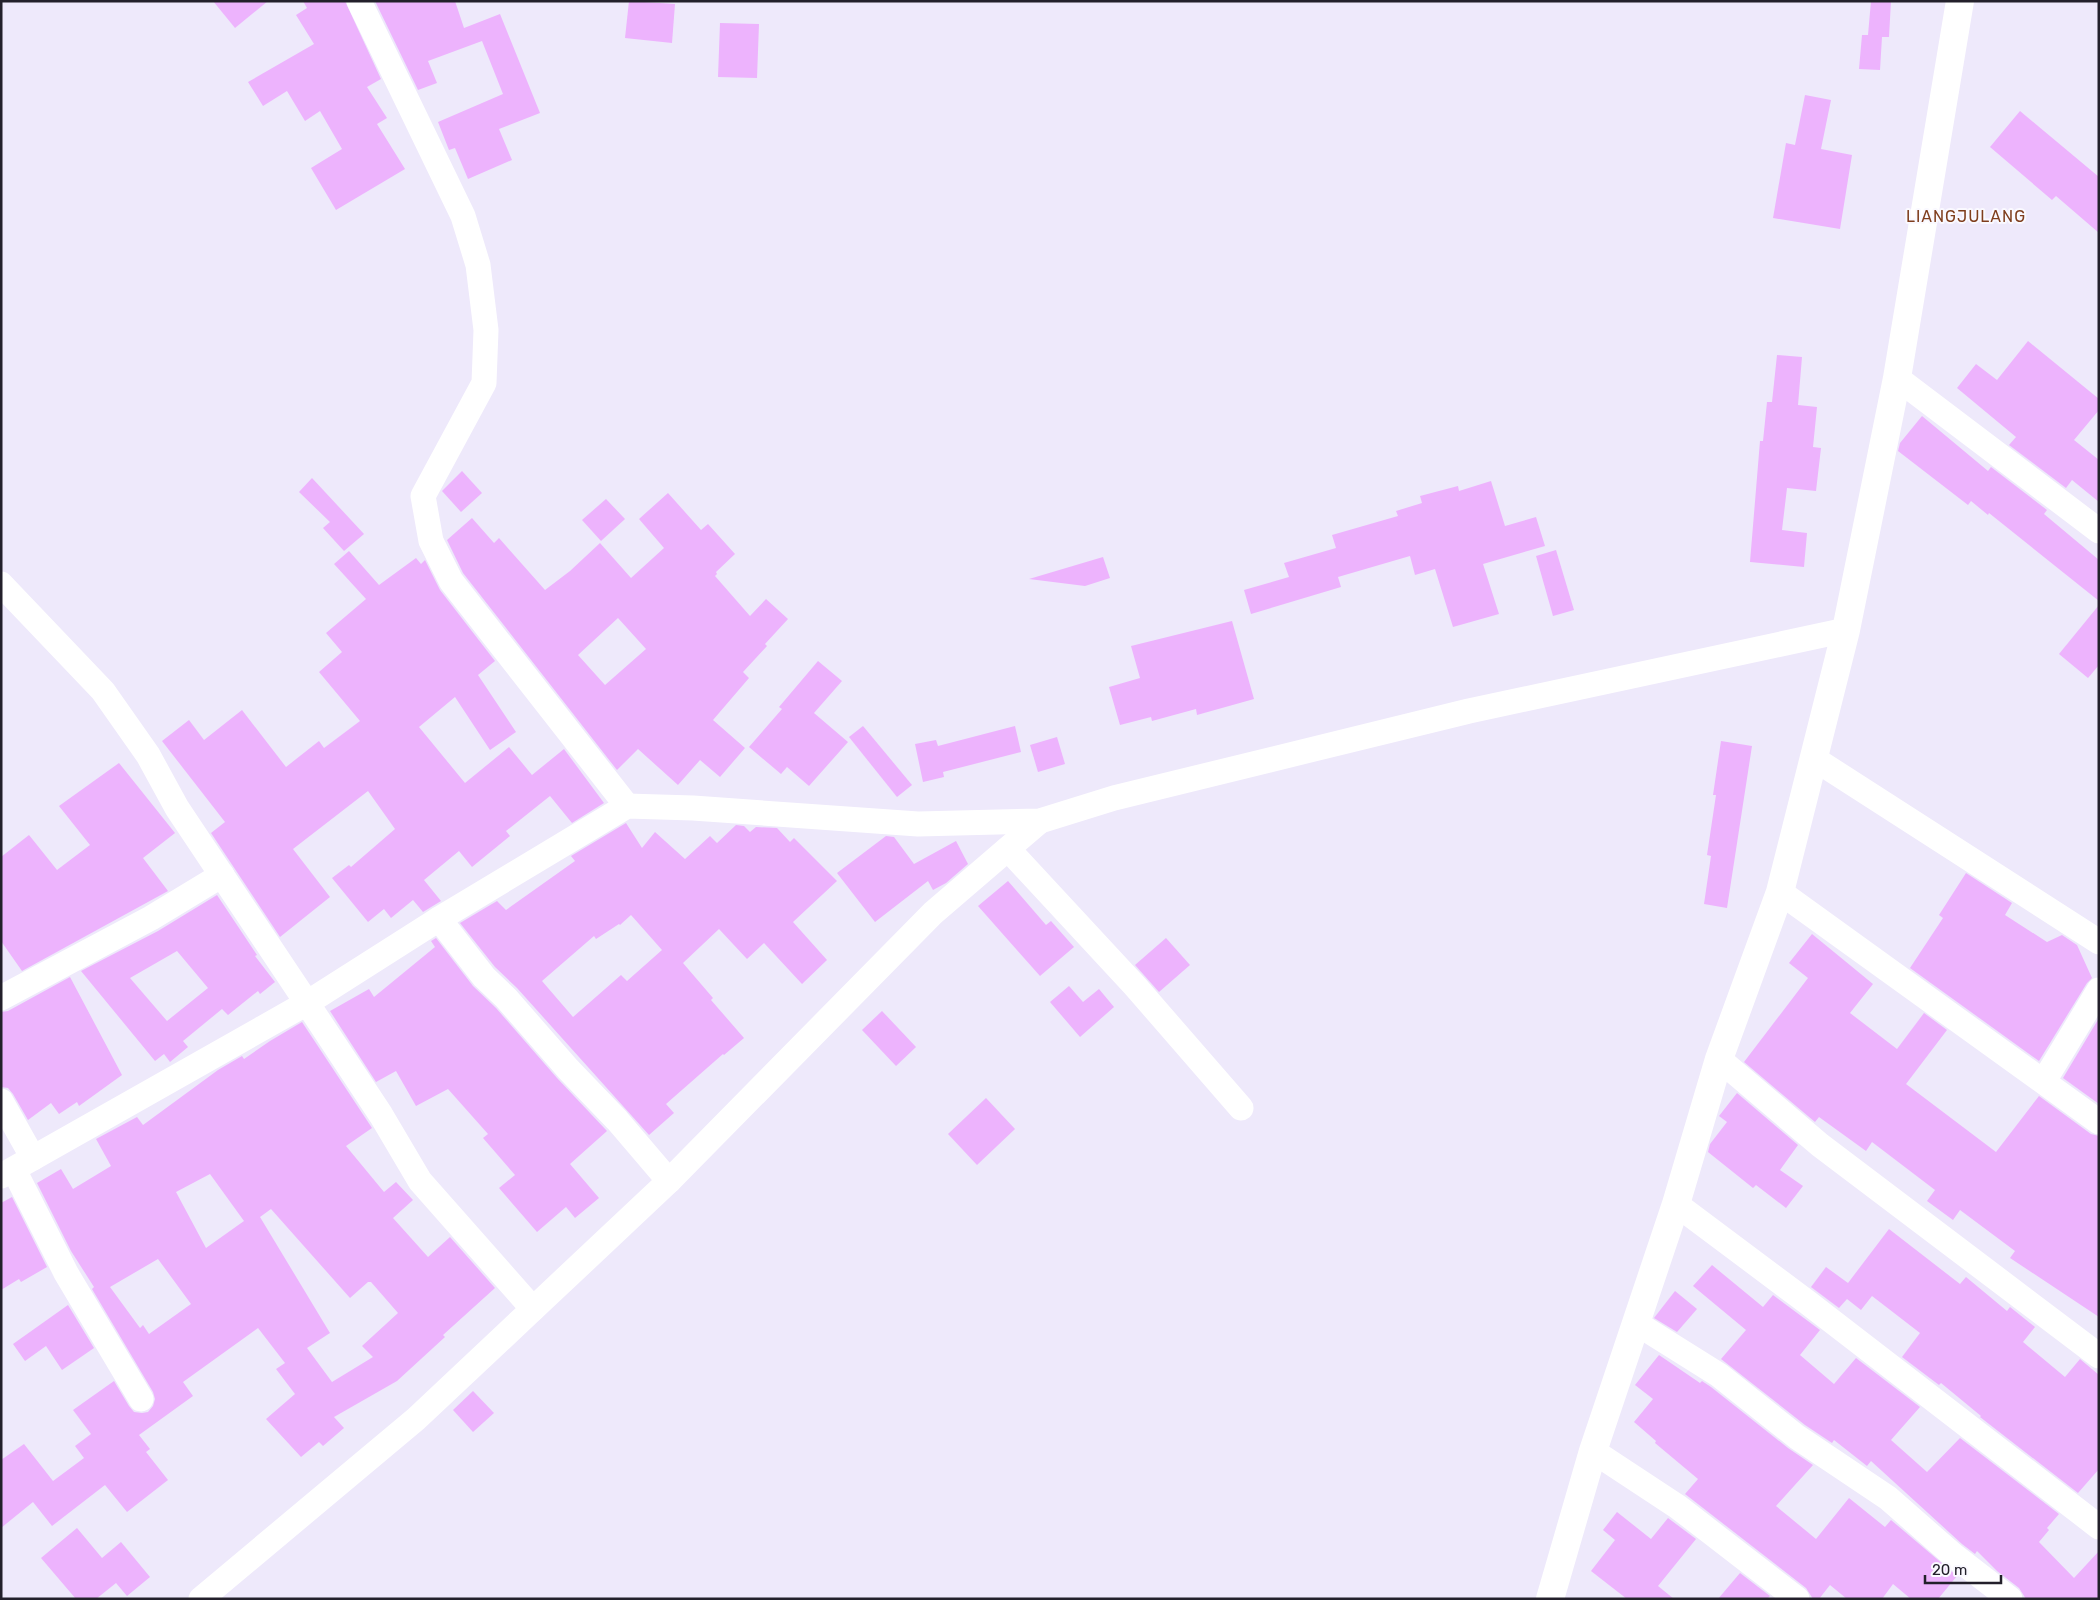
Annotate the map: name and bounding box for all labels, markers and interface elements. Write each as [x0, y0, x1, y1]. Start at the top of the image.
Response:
district label: LIANGJULANG [1906, 207, 2026, 226]
scale bar [1925, 1552, 2001, 1584]
text: 20 m [1932, 1561, 1967, 1579]

